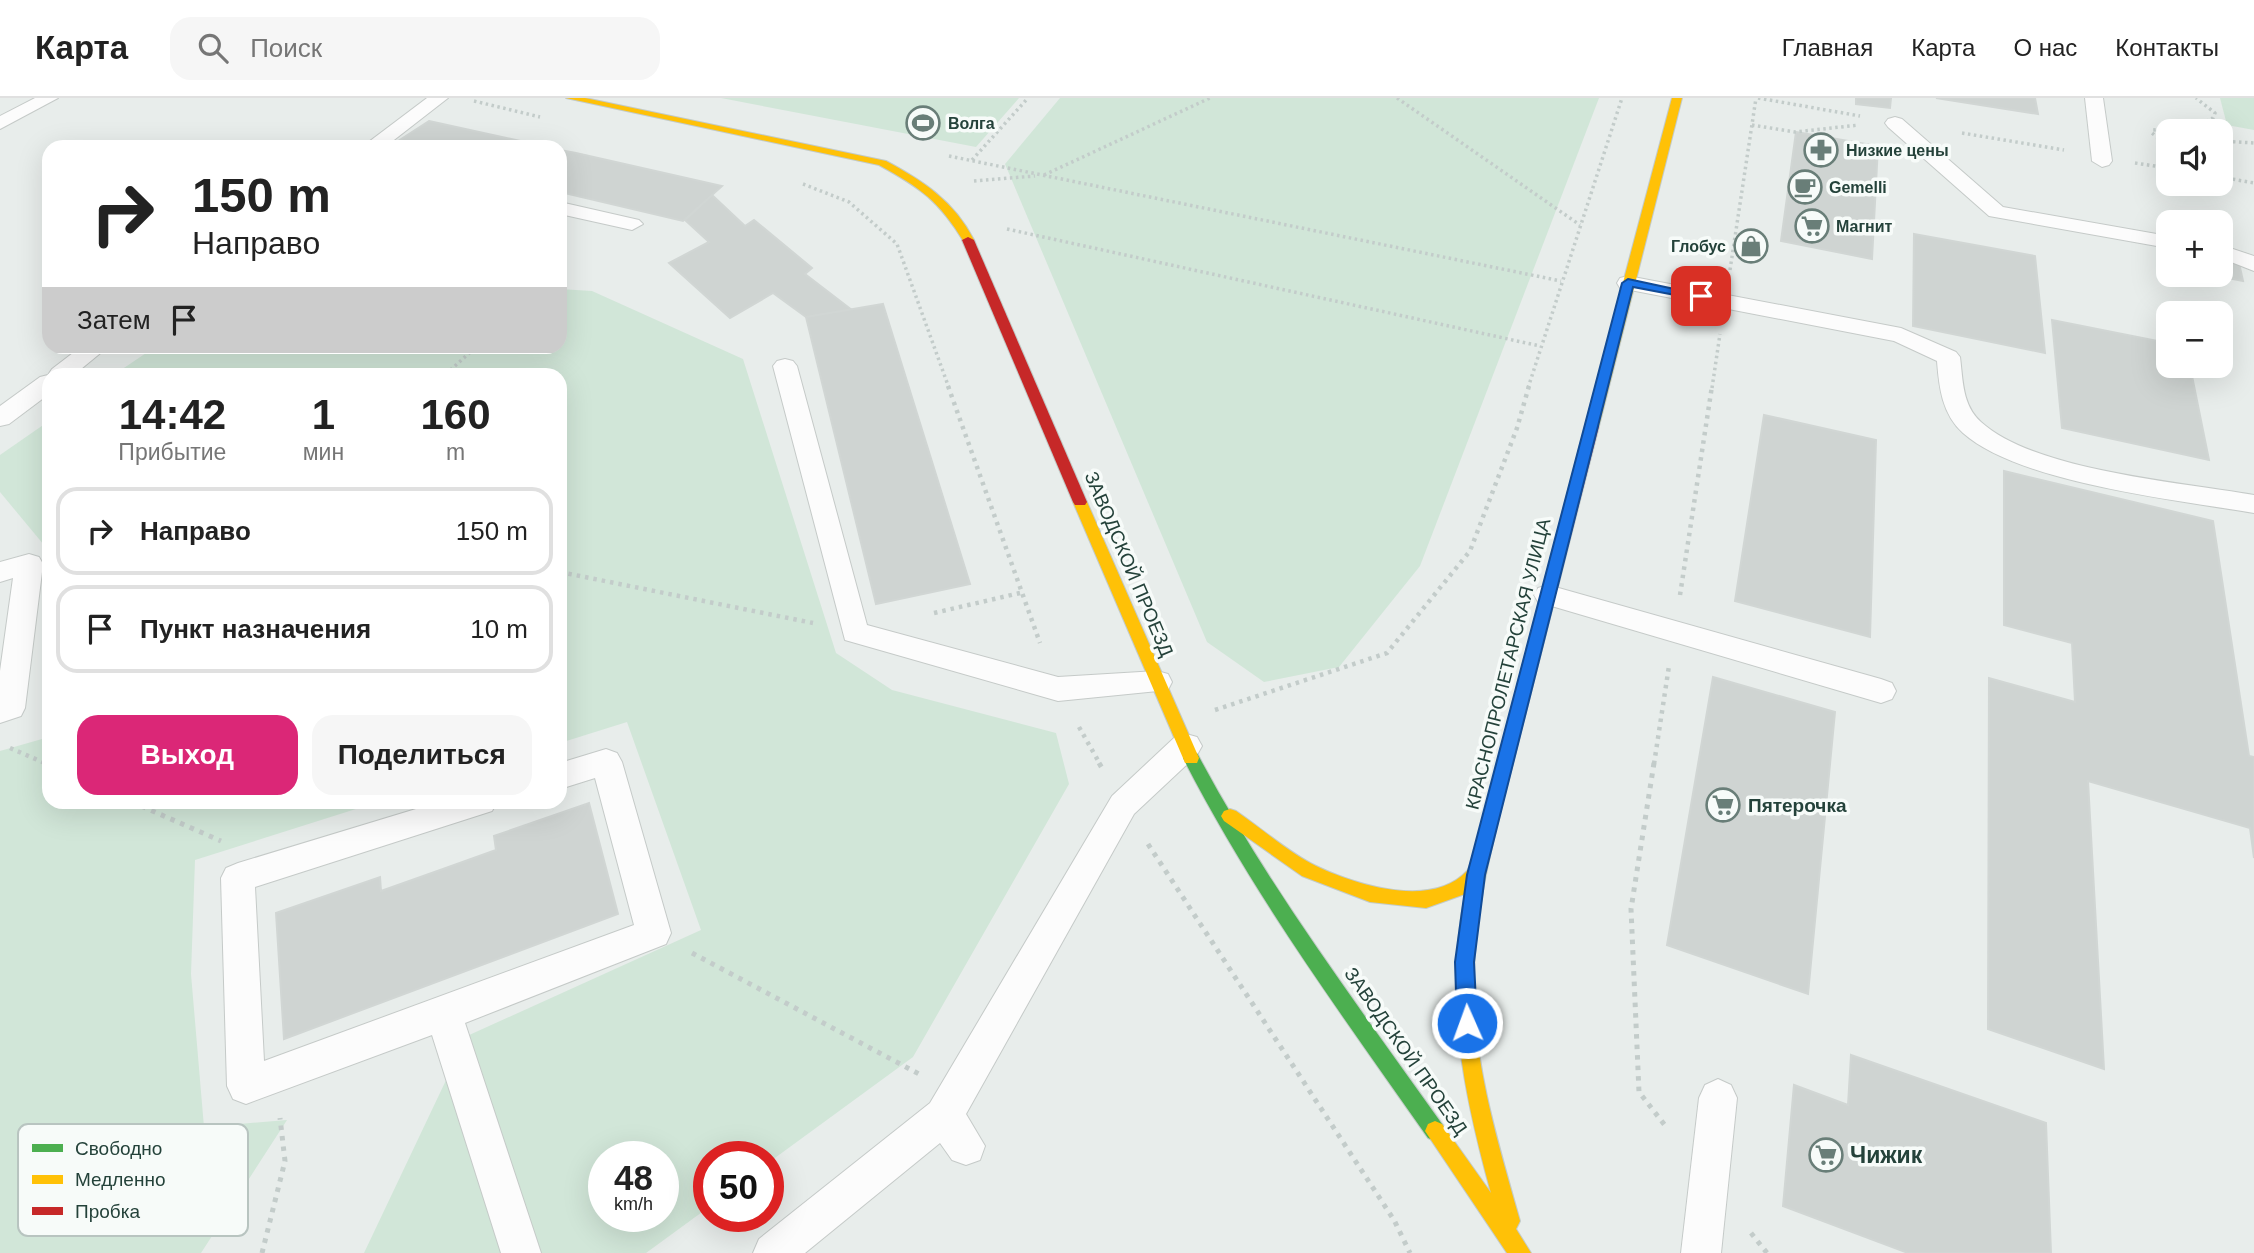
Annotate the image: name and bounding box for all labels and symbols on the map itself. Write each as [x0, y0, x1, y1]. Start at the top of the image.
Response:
sports icon: Волга [904, 104, 942, 142]
place label: Волга [948, 115, 995, 132]
pharmacy icon: Низкие цены [1802, 131, 1840, 169]
place label: Низкие цены [1846, 142, 1949, 159]
cafe icon: Gemelli [1786, 168, 1824, 206]
place label: Gemelli [1829, 179, 1887, 196]
supermarket icon: Магнит [1793, 207, 1831, 245]
place label: Магнит [1836, 218, 1893, 235]
shop icon: Глобус [1732, 227, 1770, 265]
place label: Глобус [1671, 238, 1726, 255]
pin [1671, 266, 1731, 326]
street label: ЗАВОДСКОЙ ПРОЕЗД [1080, 468, 1178, 660]
street label: КРАСНОПРОЛЕТАРСКАЯ УЛИЦА [1462, 516, 1554, 812]
supermarket icon: Пятерочка [1704, 786, 1742, 824]
place label: Пятерочка [1748, 795, 1847, 816]
street label: ЗАВОДСКОЙ ПРОЕЗД [1340, 963, 1472, 1139]
position arrow [1430, 986, 1504, 1060]
legend [18, 1124, 248, 1236]
supermarket icon: Чижик [1807, 1136, 1845, 1174]
text: Свободно [75, 1138, 162, 1159]
speed limit sign: 50 [693, 1141, 784, 1232]
place label: Чижик [1850, 1142, 1923, 1168]
text: Медленно [75, 1169, 165, 1190]
text: Пробка [75, 1201, 140, 1222]

